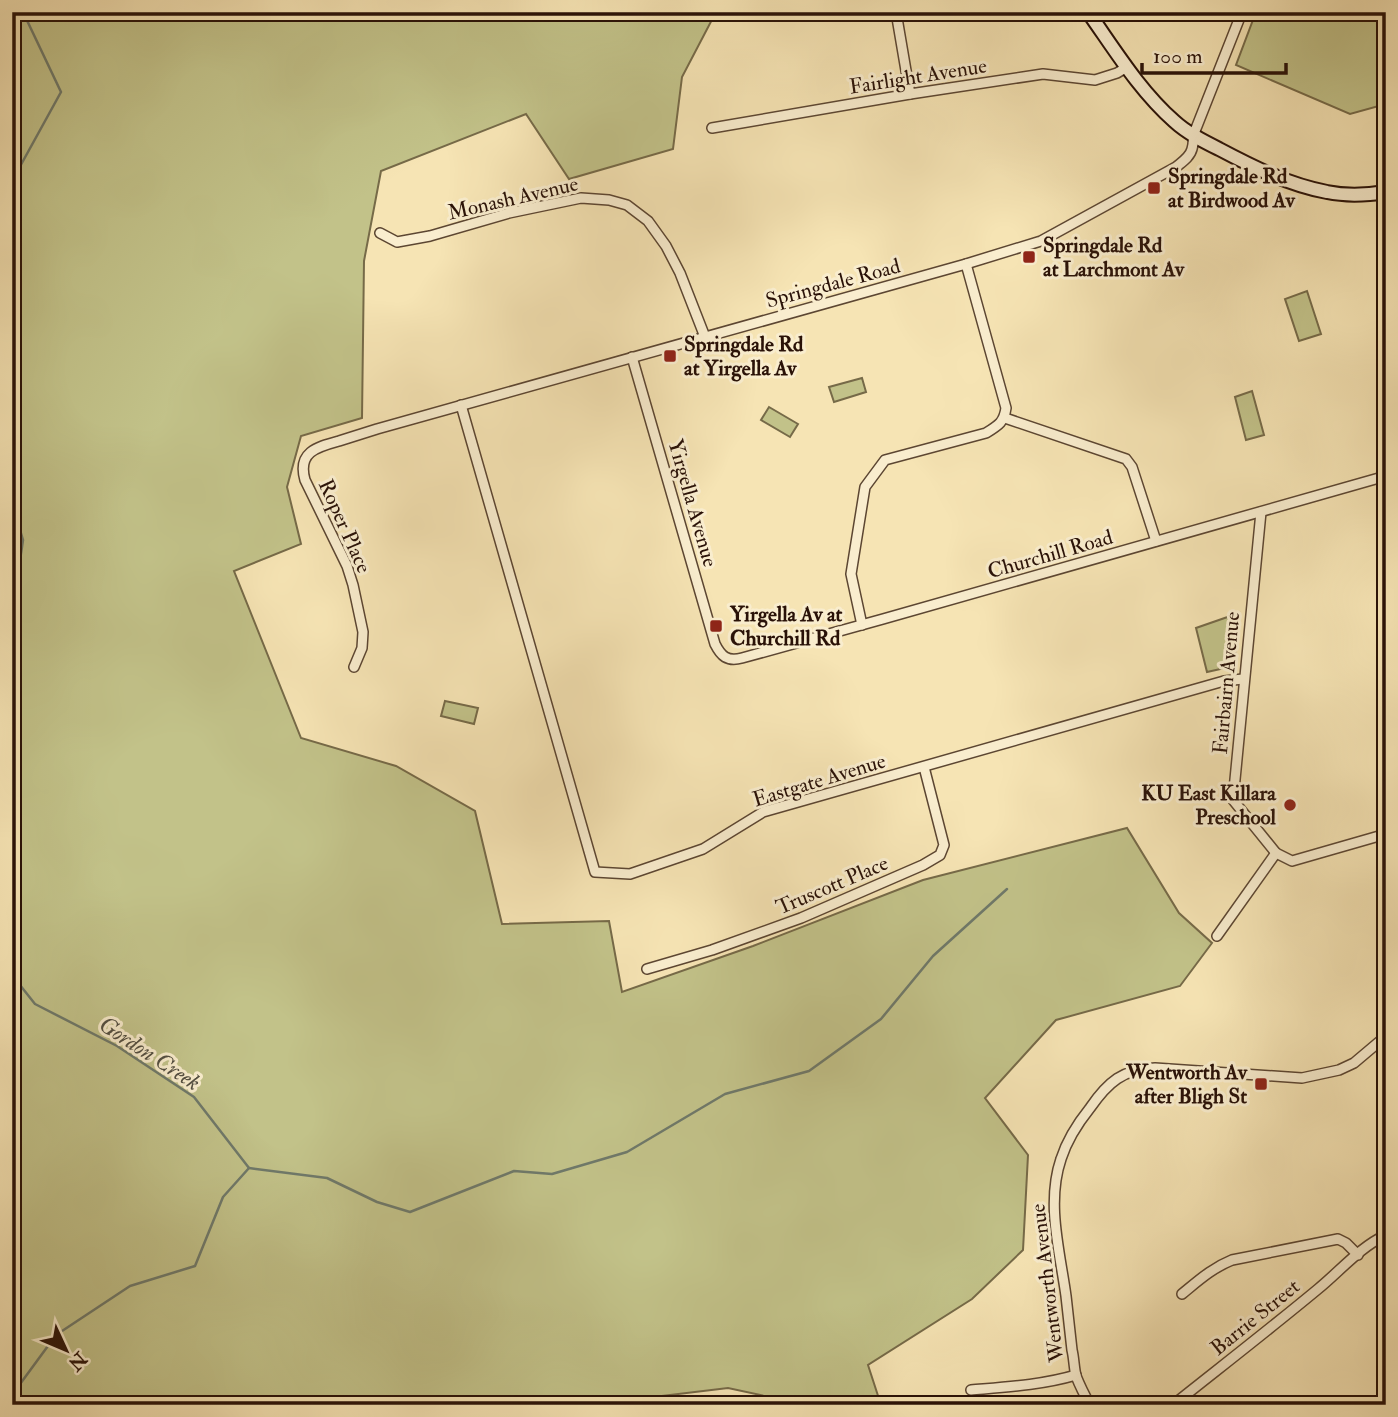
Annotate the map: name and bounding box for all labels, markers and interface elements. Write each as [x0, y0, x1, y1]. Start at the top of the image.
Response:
scale bar [1142, 32, 1286, 76]
text: 100 m [1153, 43, 1203, 70]
street label: Fairlight Avenue [847, 52, 989, 101]
place label: Springdale Rd at Birdwood Av [1168, 163, 1296, 214]
street label: Monash Avenue [445, 170, 581, 227]
marker: Springdale Rd at Birdwood Av [1146, 180, 1162, 196]
place label: Springdale Rd at Larchmont Av [1043, 232, 1185, 283]
marker: Springdale Rd at Larchmont Av [1021, 249, 1037, 265]
street label: Springdale Road [763, 252, 904, 314]
place label: Springdale Rd at Yirgella Av [684, 331, 804, 382]
marker: Springdale Rd at Yirgella Av [662, 348, 678, 364]
street label: Yirgella Avenue [661, 436, 724, 570]
street label: Roper Place [312, 475, 377, 578]
street label: Churchill Road [984, 524, 1116, 585]
place label: Yirgella Av at Churchill Rd [729, 601, 843, 652]
street label: Fairbairn Avenue [1207, 610, 1246, 755]
marker: Yirgella Av at Churchill Rd [708, 618, 724, 634]
street label: Eastgate Avenue [749, 747, 889, 813]
place label: KU East Killara Preschool [1141, 780, 1277, 831]
marker: KU East Killara Preschool [1282, 797, 1298, 813]
street label: Truscott Place [772, 850, 893, 921]
water label: Gordon Creek [93, 1010, 206, 1097]
place label: Wentworth Av after Bligh St [1125, 1059, 1248, 1110]
marker: Wentworth Av after Bligh St [1253, 1076, 1269, 1092]
street label: Wentworth Avenue [1024, 1202, 1071, 1365]
street label: Barrie Street [1205, 1273, 1306, 1362]
north arrow [32, 1316, 102, 1386]
text: N [62, 1346, 93, 1376]

